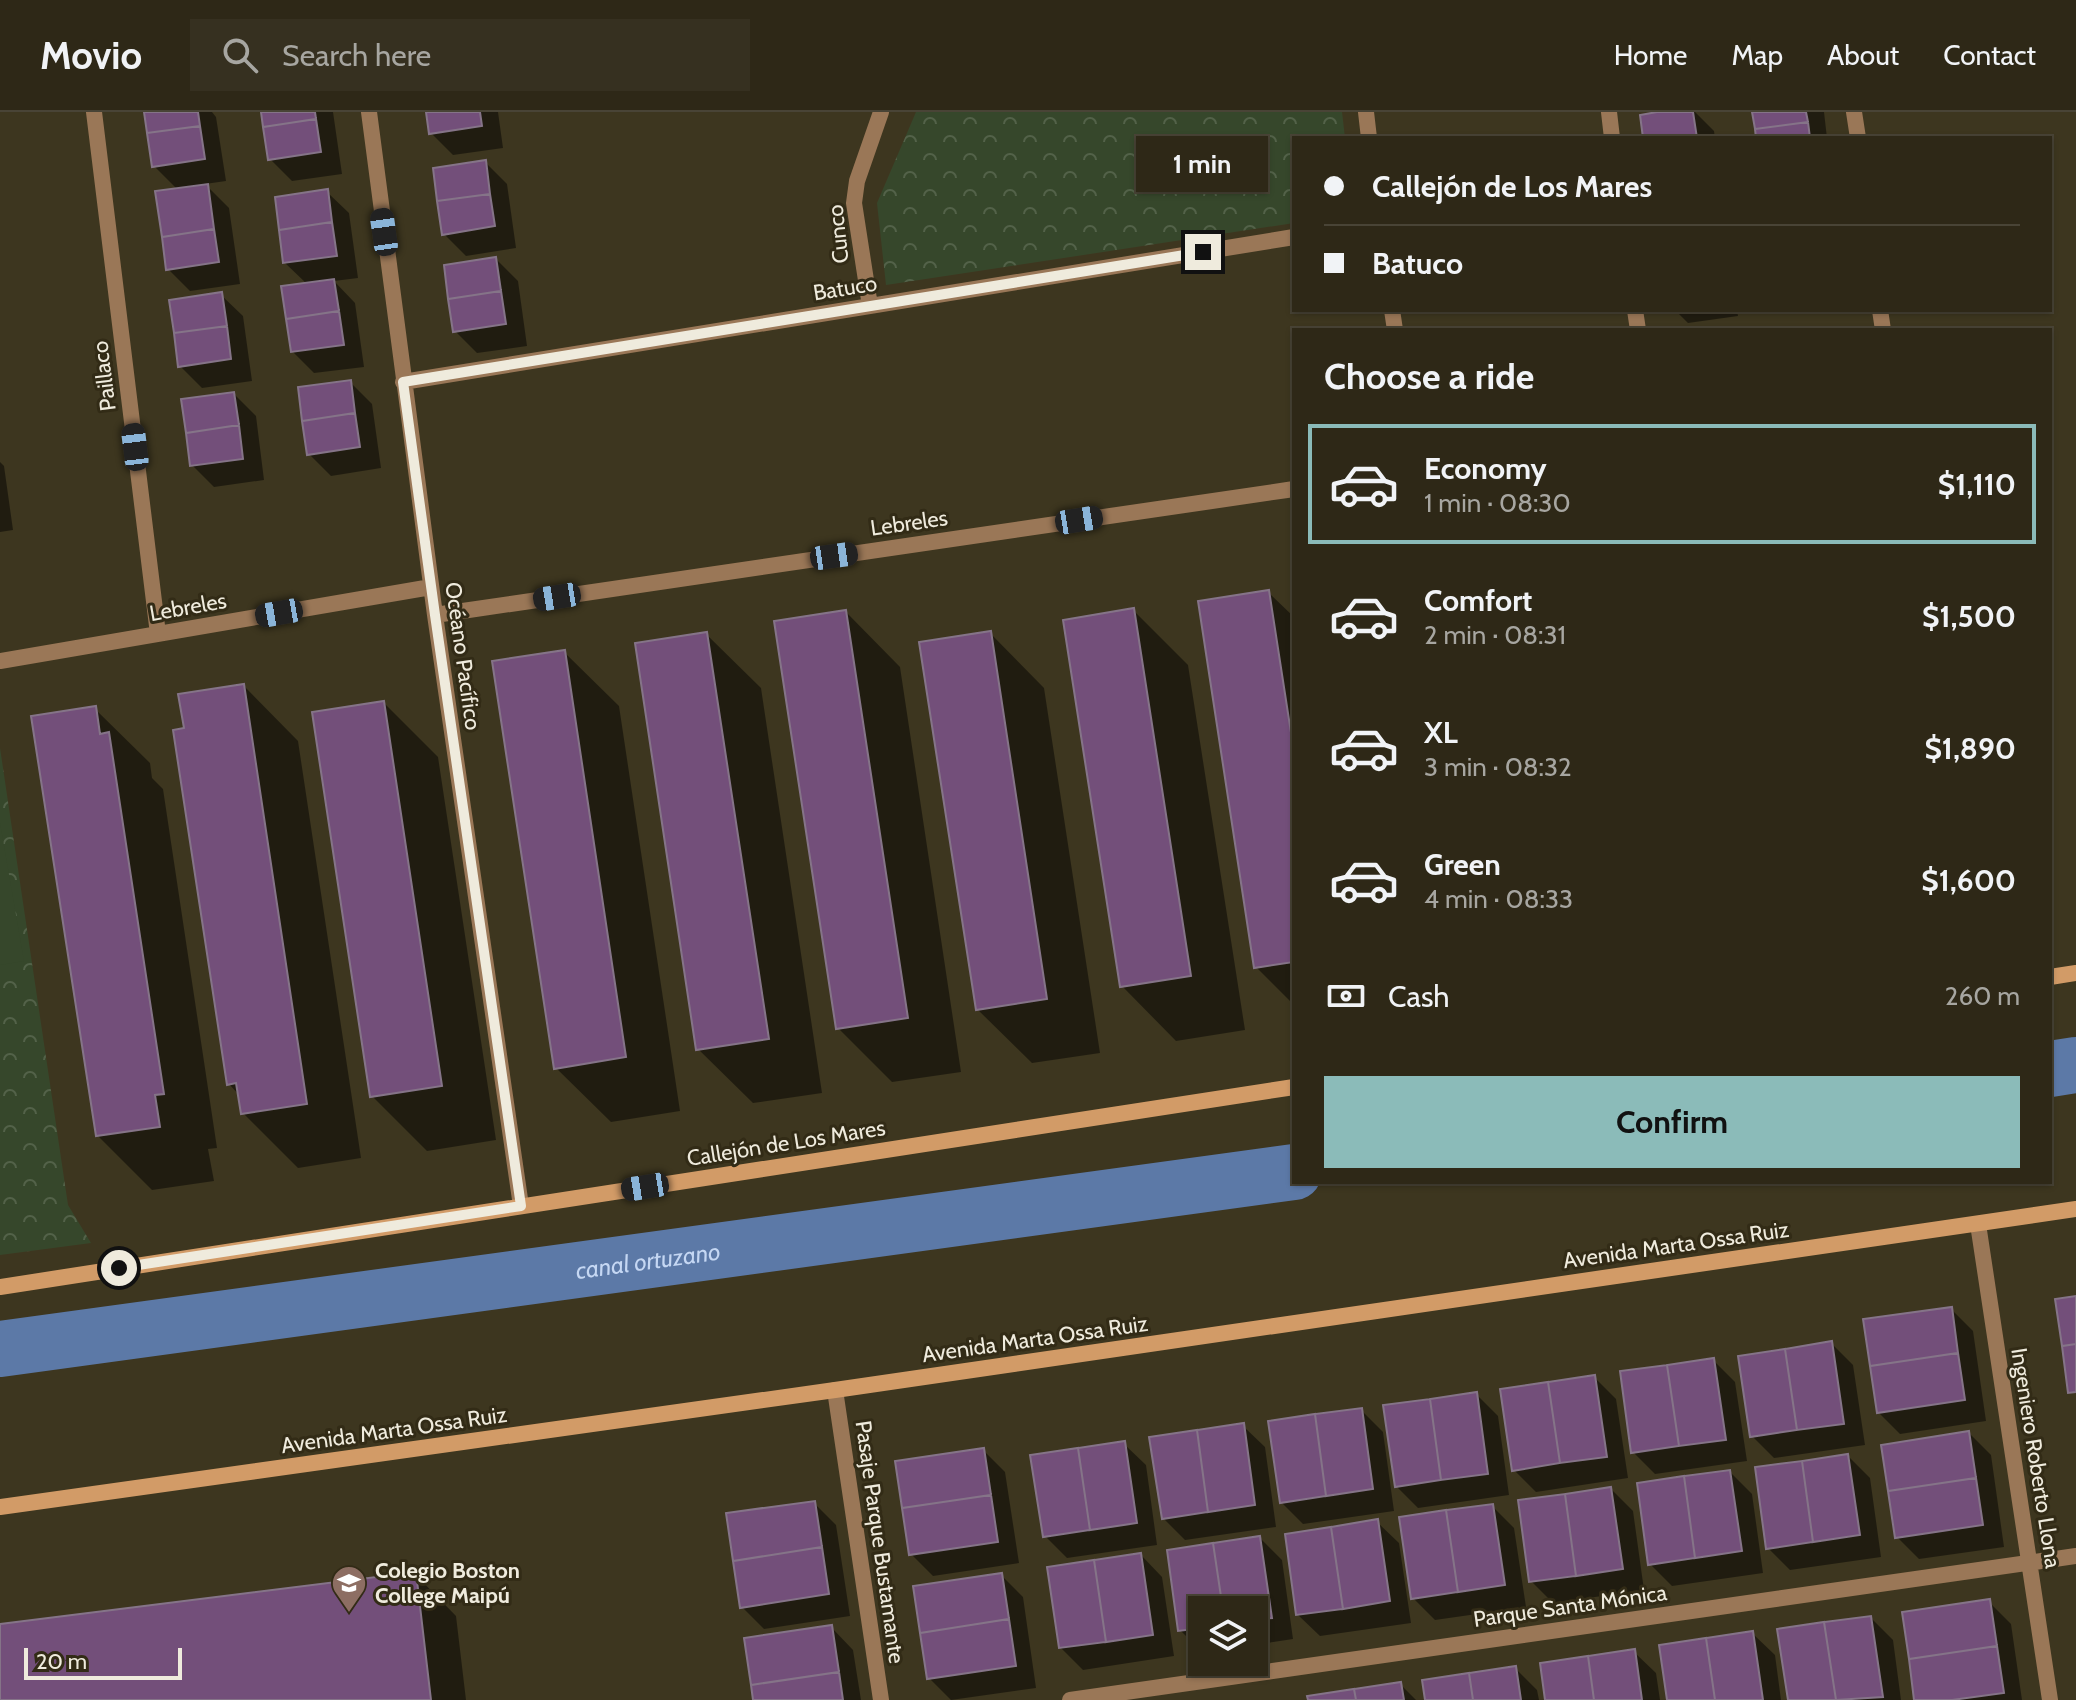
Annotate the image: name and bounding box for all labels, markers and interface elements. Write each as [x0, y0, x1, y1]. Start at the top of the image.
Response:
search box [190, 19, 750, 91]
text: Movio [40, 32, 142, 79]
icon: search [218, 33, 262, 77]
text: Search here [282, 37, 431, 74]
text: Home [1614, 38, 1687, 72]
text: Map [1731, 38, 1783, 72]
text: About [1827, 38, 1899, 72]
text: Contact [1943, 38, 2036, 72]
callout: 1 min [1137, 136, 1269, 192]
text: 1 min [1173, 148, 1231, 180]
text: Callejón de Los Mares [1372, 168, 1652, 205]
street label: Cunco [821, 203, 855, 265]
car [369, 207, 399, 257]
route end [1185, 234, 1221, 270]
text: Batuco [1372, 245, 1463, 282]
street label: Batuco [811, 270, 879, 306]
street label: Paillaco [86, 339, 122, 413]
text: Choose a ride [1324, 354, 1534, 398]
car [120, 422, 150, 472]
icon: car [1328, 448, 1400, 520]
text: Economy [1424, 450, 1547, 487]
text: $1,110 [1938, 466, 2016, 503]
text: 1 min · 08:30 [1424, 487, 1571, 519]
street label: Lebreles [869, 504, 949, 542]
car [1053, 504, 1105, 536]
car [809, 541, 859, 571]
street label: Océano Pacífico [439, 580, 487, 732]
icon: car [1328, 580, 1400, 652]
car [531, 581, 583, 613]
text: Comfort [1424, 582, 1532, 619]
street label: Lebreles [147, 587, 229, 627]
car [253, 597, 305, 629]
text: $1,500 [1922, 598, 2016, 635]
text: 2 min · 08:31 [1424, 619, 1566, 651]
icon: car [1328, 712, 1400, 784]
text: XL [1424, 714, 1458, 751]
text: $1,890 [1924, 730, 2016, 767]
text: 3 min · 08:32 [1424, 751, 1572, 783]
icon: car [1328, 844, 1400, 916]
text: Green [1424, 846, 1501, 883]
text: $1,600 [1921, 862, 2016, 899]
text: 4 min · 08:33 [1424, 883, 1573, 915]
icon: cash [1324, 974, 1368, 1018]
text: Cash [1388, 978, 1450, 1015]
text: 260 m [1945, 980, 2020, 1012]
button: Confirm [1324, 1076, 2020, 1168]
street label: Callejón de Los Mares [685, 1114, 887, 1172]
car [619, 1171, 671, 1203]
street label: Avenida Marta Ossa Ruiz [1561, 1216, 1791, 1274]
water label: canal ortuzano [574, 1236, 722, 1285]
route start [101, 1250, 137, 1286]
street label: Avenida Marta Ossa Ruiz [920, 1310, 1150, 1368]
street label: Ingeniero Roberto Llona [2005, 1346, 2067, 1571]
street label: Avenida Marta Ossa Ruiz [279, 1401, 509, 1459]
street label: Pasaje Parque Bustamante [850, 1419, 910, 1665]
place label: Colegio Boston College Maipú [375, 1557, 520, 1609]
school or university icon: Colegio Boston College Maipú [330, 1564, 368, 1614]
street label: Parque Santa Mónica [1471, 1579, 1669, 1633]
map controls [1188, 1596, 1268, 1676]
button: layers [1188, 1596, 1268, 1676]
scale bar [24, 1644, 182, 1680]
text: 20 m [36, 1648, 87, 1675]

